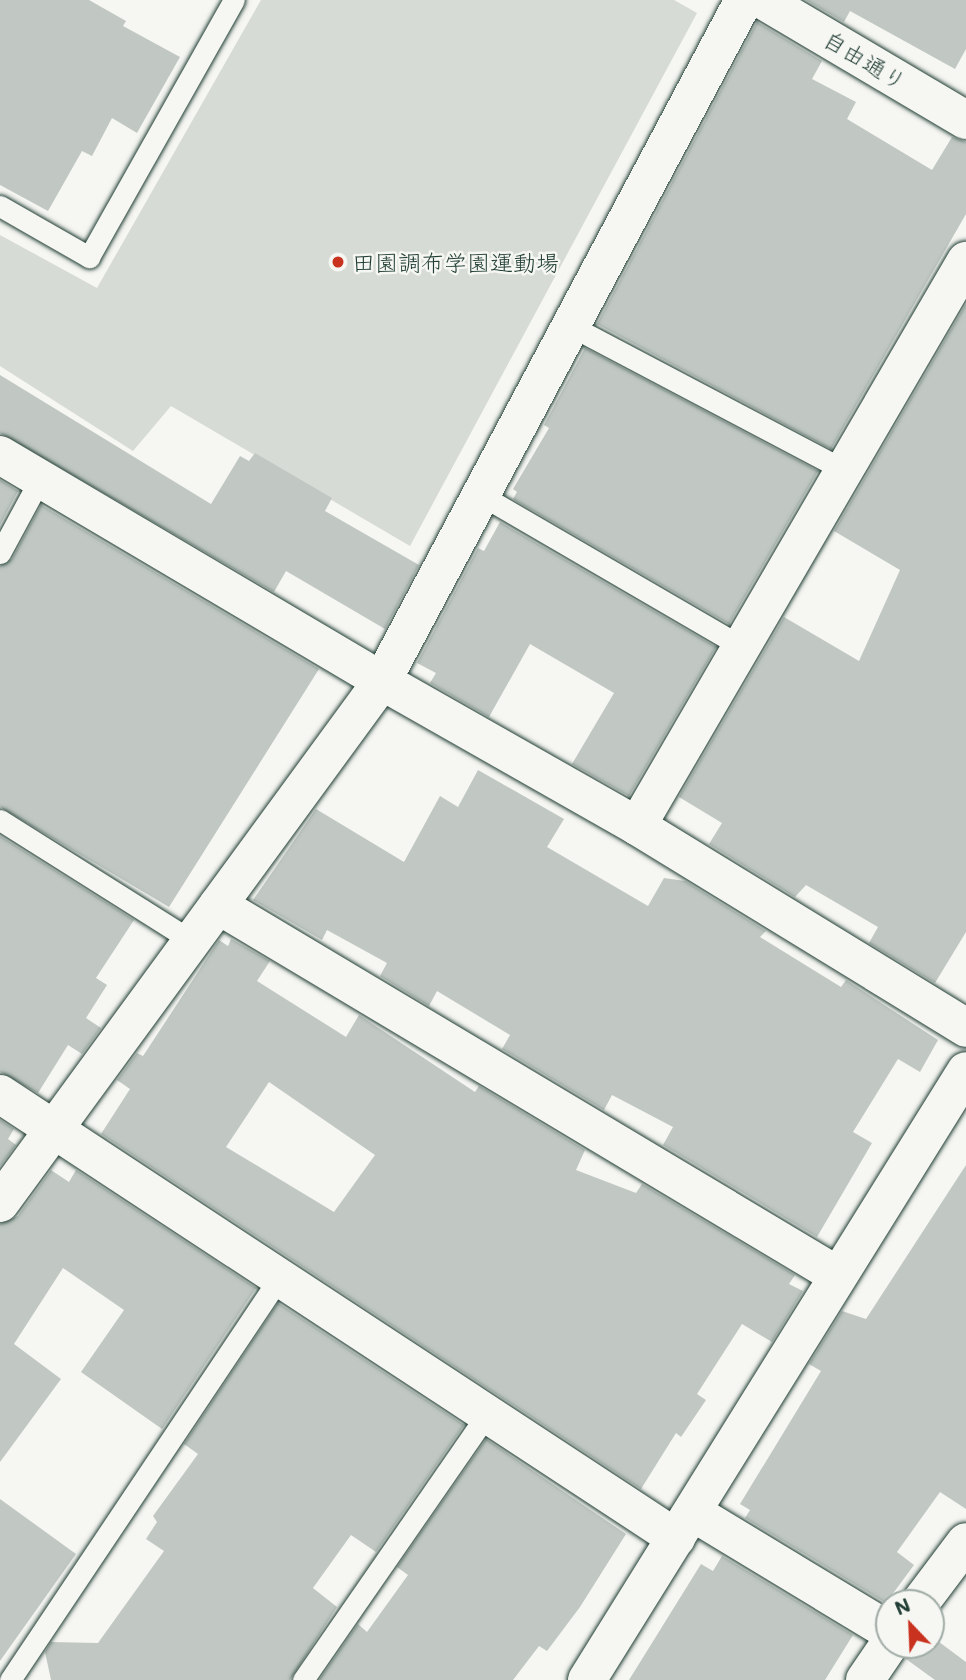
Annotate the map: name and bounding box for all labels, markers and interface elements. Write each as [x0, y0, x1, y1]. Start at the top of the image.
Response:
street label: 自由通り [818, 24, 912, 96]
place label: 田園調布学園運動場 [352, 248, 559, 276]
marker: 田園調布学園運動場 [330, 254, 346, 270]
north arrow [875, 1589, 945, 1659]
text: N [891, 1592, 914, 1620]

